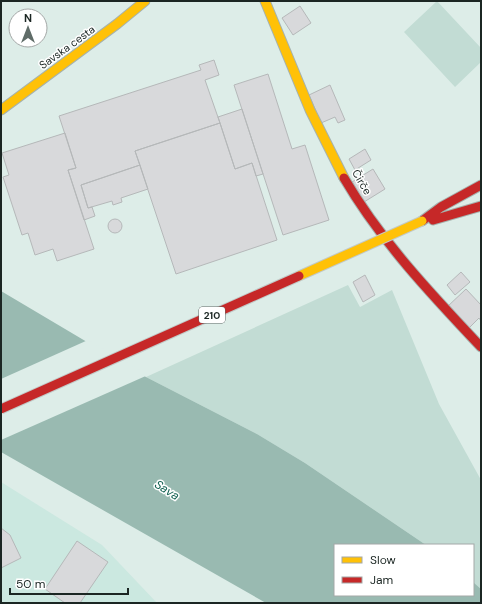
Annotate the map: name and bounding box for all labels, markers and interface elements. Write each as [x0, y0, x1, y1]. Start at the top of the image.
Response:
north arrow [8, 8, 48, 48]
text: N [24, 11, 32, 25]
street label: Savska cesta [36, 22, 98, 72]
street label: Čirče [349, 167, 375, 197]
road number: 210 [199, 307, 225, 323]
water label: Sava [152, 476, 183, 504]
legend [334, 544, 474, 596]
text: Slow [370, 552, 396, 568]
scale bar [10, 570, 128, 596]
text: Jam [370, 572, 393, 588]
text: 50 m [16, 576, 45, 592]

